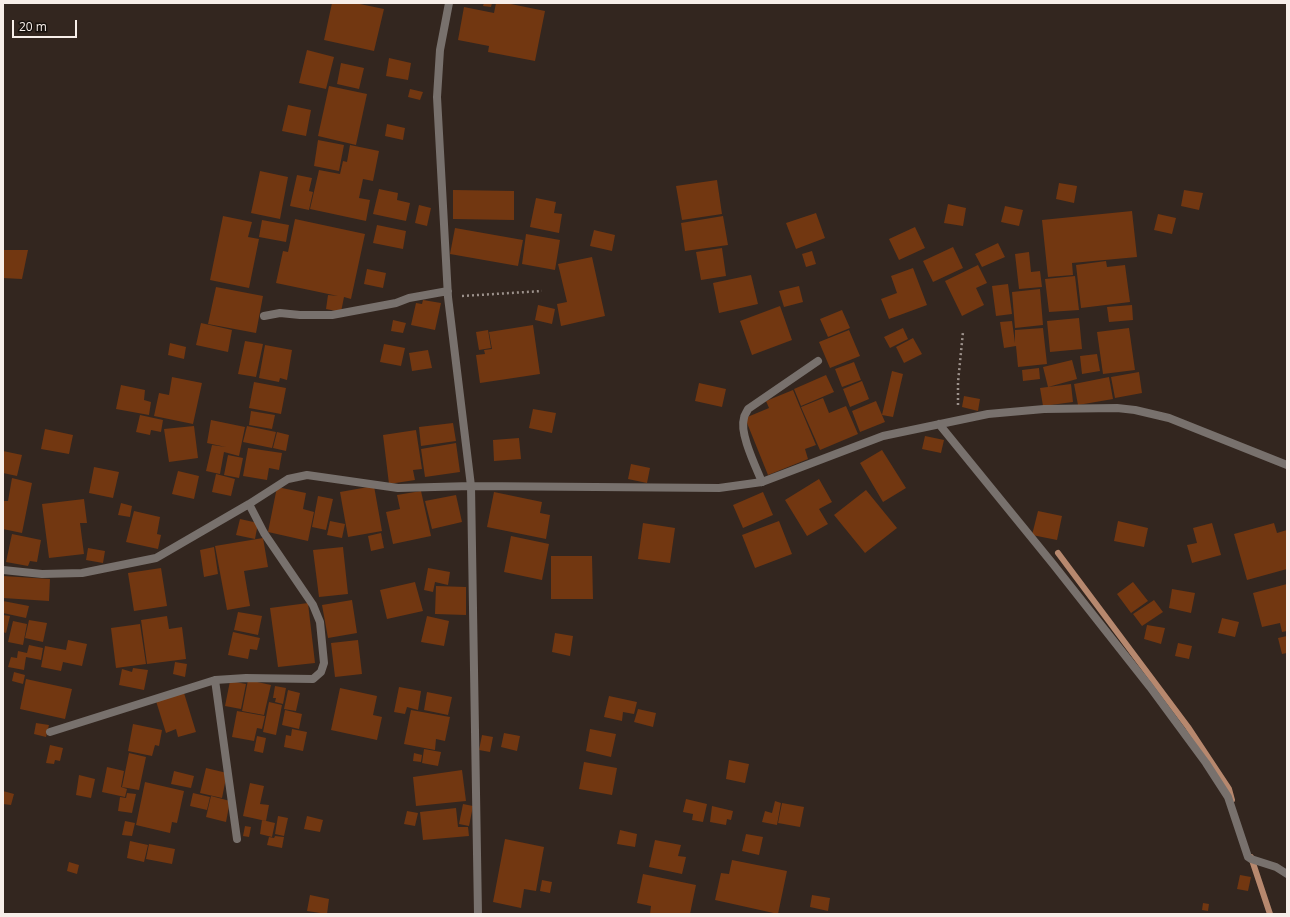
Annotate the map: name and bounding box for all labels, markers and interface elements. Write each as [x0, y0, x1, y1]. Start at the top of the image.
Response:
scale bar [14, 12, 79, 38]
text: 20 m [19, 18, 47, 35]

